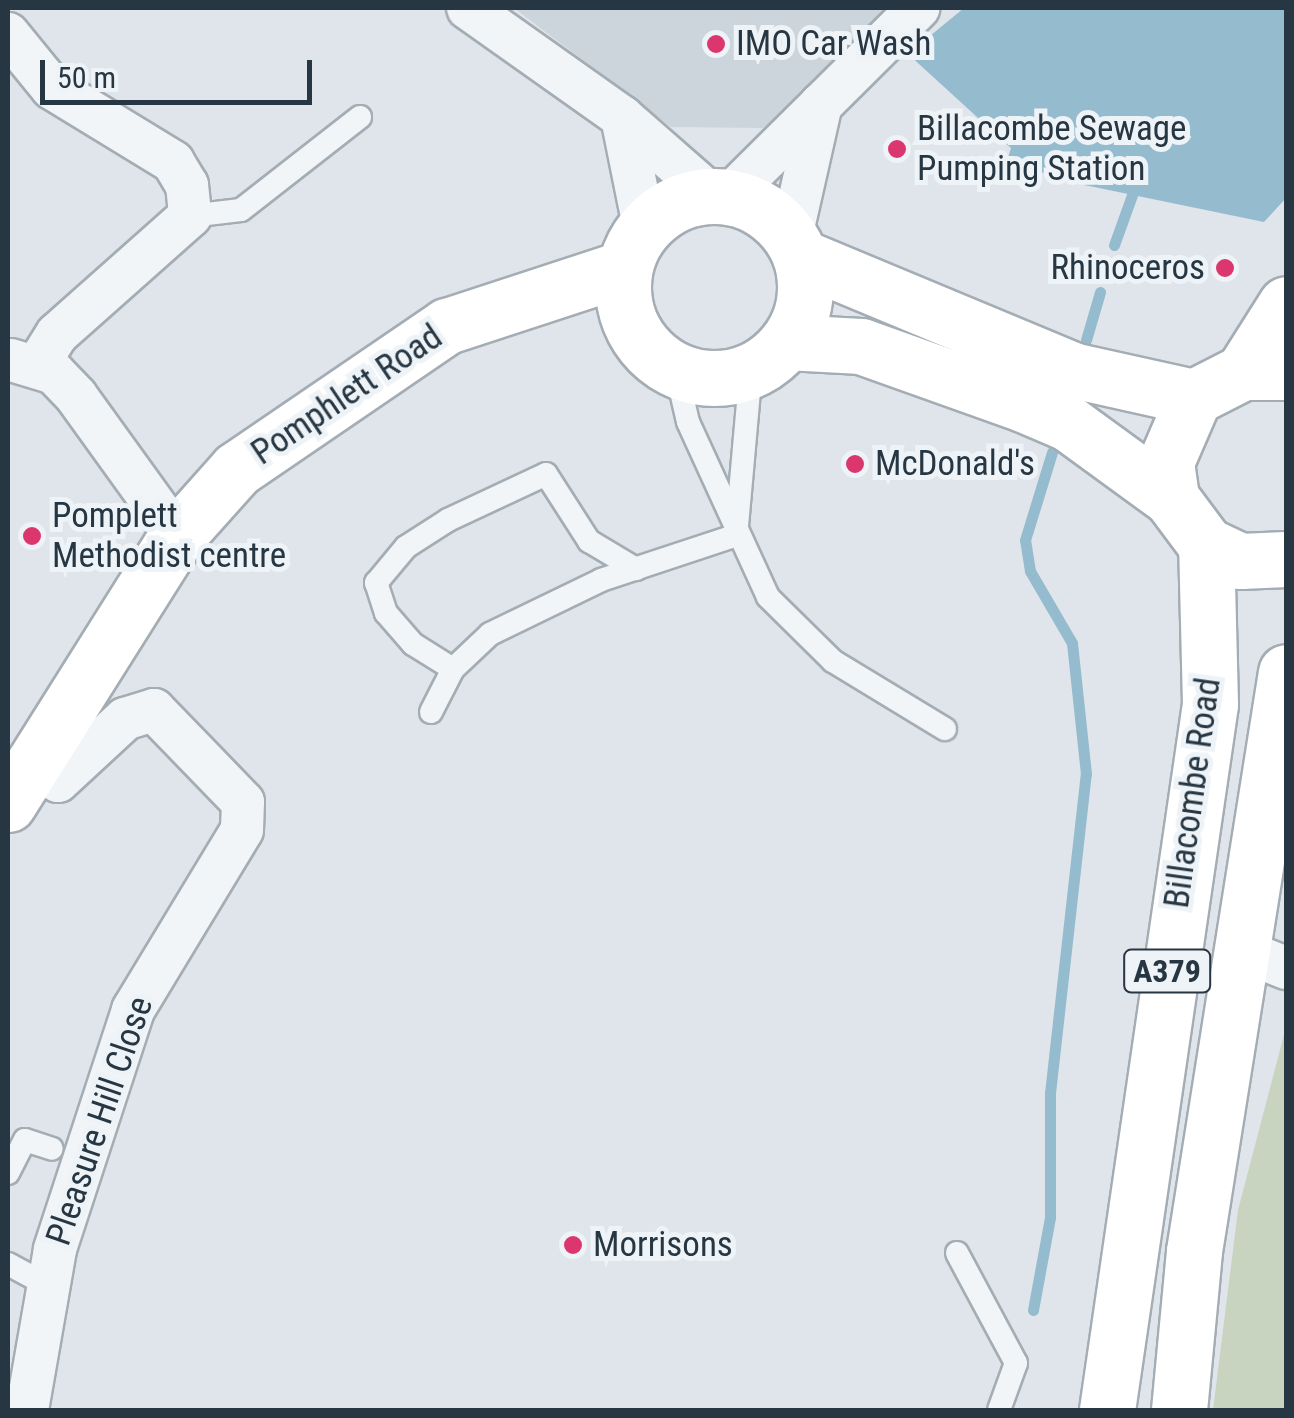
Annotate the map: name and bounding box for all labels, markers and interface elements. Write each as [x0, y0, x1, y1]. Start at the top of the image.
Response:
place label: IMO Car Wash [736, 23, 931, 65]
marker: IMO Car Wash [705, 33, 727, 55]
scale bar [45, 40, 318, 102]
text: 50 m [57, 60, 116, 95]
place label: Billacombe Sewage Pumping Station [917, 108, 1186, 190]
marker: Billacombe Sewage Pumping Station [886, 138, 908, 160]
place label: Rhinoceros [1051, 247, 1205, 289]
marker: Rhinoceros [1214, 257, 1236, 279]
street label: Pomphlett Road [244, 316, 450, 474]
place label: McDonald's [875, 443, 1035, 485]
marker: McDonald's [844, 453, 866, 475]
place label: Pomplett Methodist centre [52, 495, 286, 577]
marker: Pomplett Methodist centre [21, 525, 43, 547]
street label: Billacombe Road [1156, 675, 1230, 911]
road number: A379 [1122, 944, 1212, 998]
street label: Pleasure Hill Close [38, 991, 162, 1251]
place label: Morrisons [593, 1224, 733, 1266]
marker: Morrisons [562, 1234, 584, 1256]

